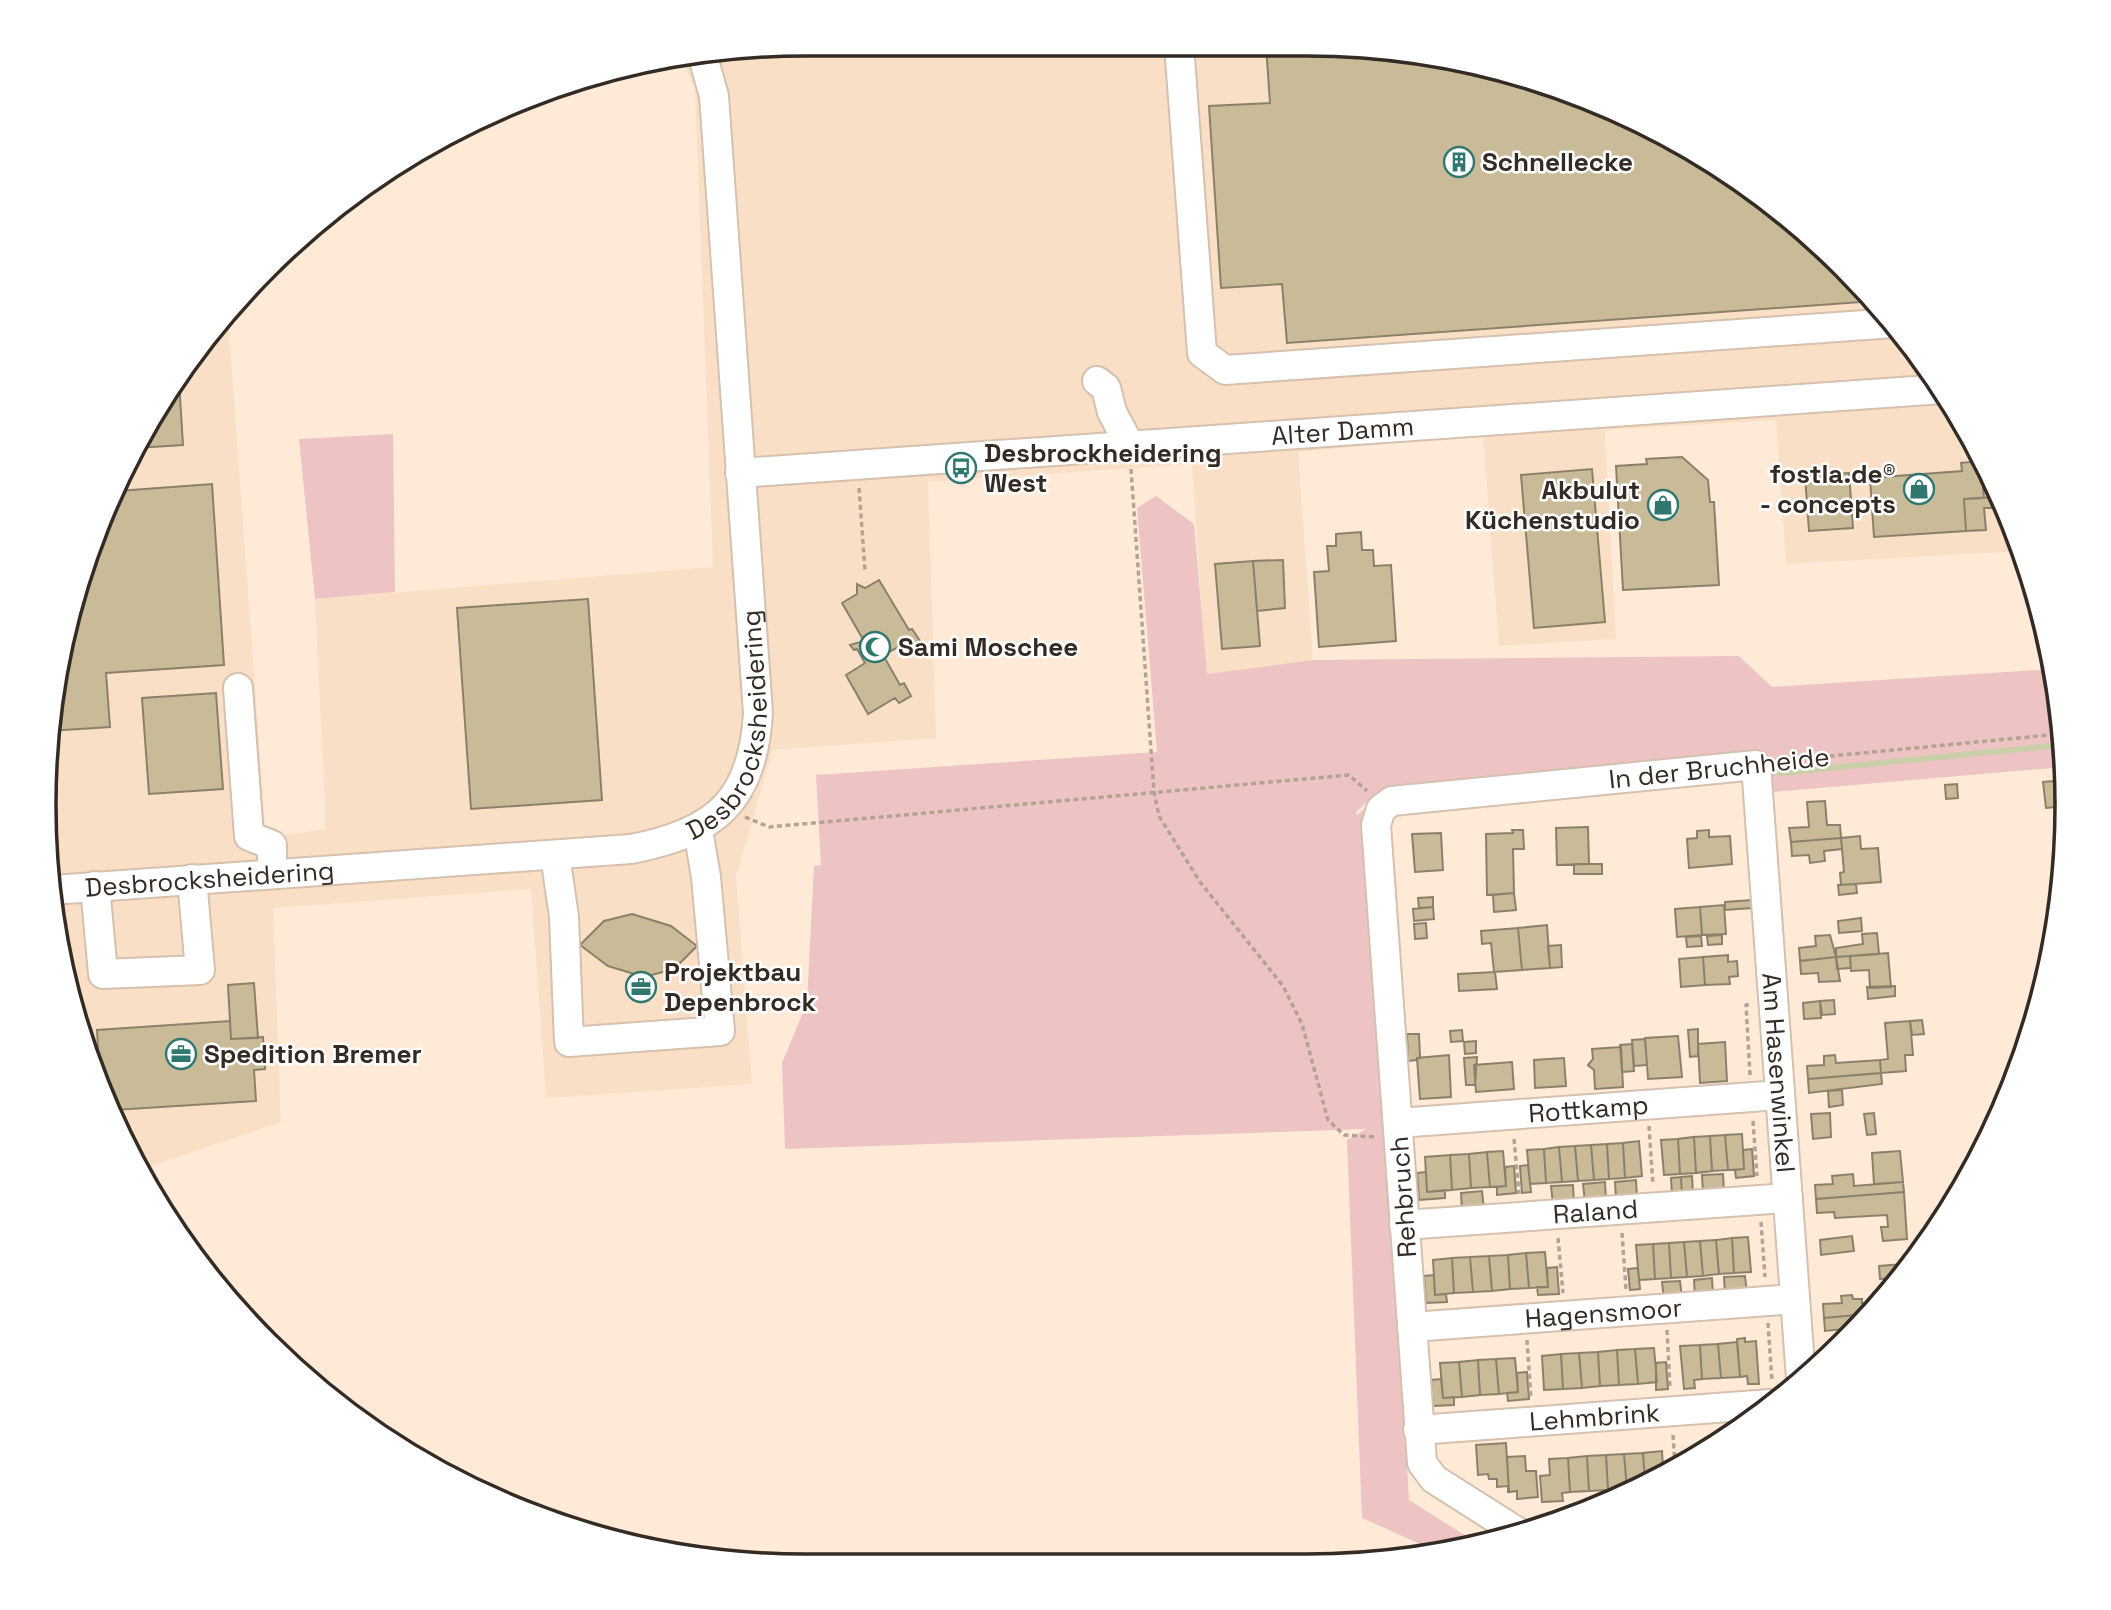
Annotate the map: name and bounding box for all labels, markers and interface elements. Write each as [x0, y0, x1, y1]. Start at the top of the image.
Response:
building icon: Schnellecke [1442, 145, 1476, 179]
place label: Schnellecke [1482, 145, 1633, 179]
street label: Alter Damm [1270, 409, 1415, 453]
place label: Desbrockheidering West [984, 436, 1222, 500]
bus stop icon: Desbrockheidering West [944, 451, 978, 485]
place label: fostla.de® - concepts [1760, 457, 1896, 521]
shop icon: fostla.de® - concepts [1902, 472, 1936, 506]
place label: Akbulut Küchenstudio [1465, 473, 1640, 537]
shop icon: Akbulut Küchenstudio [1646, 488, 1680, 522]
street label: Desbrocksheidering [680, 609, 775, 848]
mosque icon: Sami Moschee [858, 630, 892, 664]
place label: Sami Moschee [898, 630, 1078, 664]
street label: In der Bruchheide [1607, 740, 1831, 796]
street label: Desbrocksheidering [84, 853, 336, 905]
place label: Projektbau Depenbrock [664, 955, 816, 1019]
office icon: Projektbau Depenbrock [624, 970, 658, 1004]
street label: Am Hasenwinkel [1754, 971, 1803, 1174]
office icon: Spedition Bremer [164, 1037, 198, 1071]
place label: Spedition Bremer [204, 1037, 422, 1071]
street label: Rottkamp [1527, 1088, 1650, 1130]
street label: Rehbruch [1382, 1135, 1424, 1259]
street label: Raland [1552, 1192, 1639, 1231]
street label: Hagensmoor [1524, 1290, 1683, 1336]
street label: Lehmbrink [1528, 1395, 1661, 1439]

